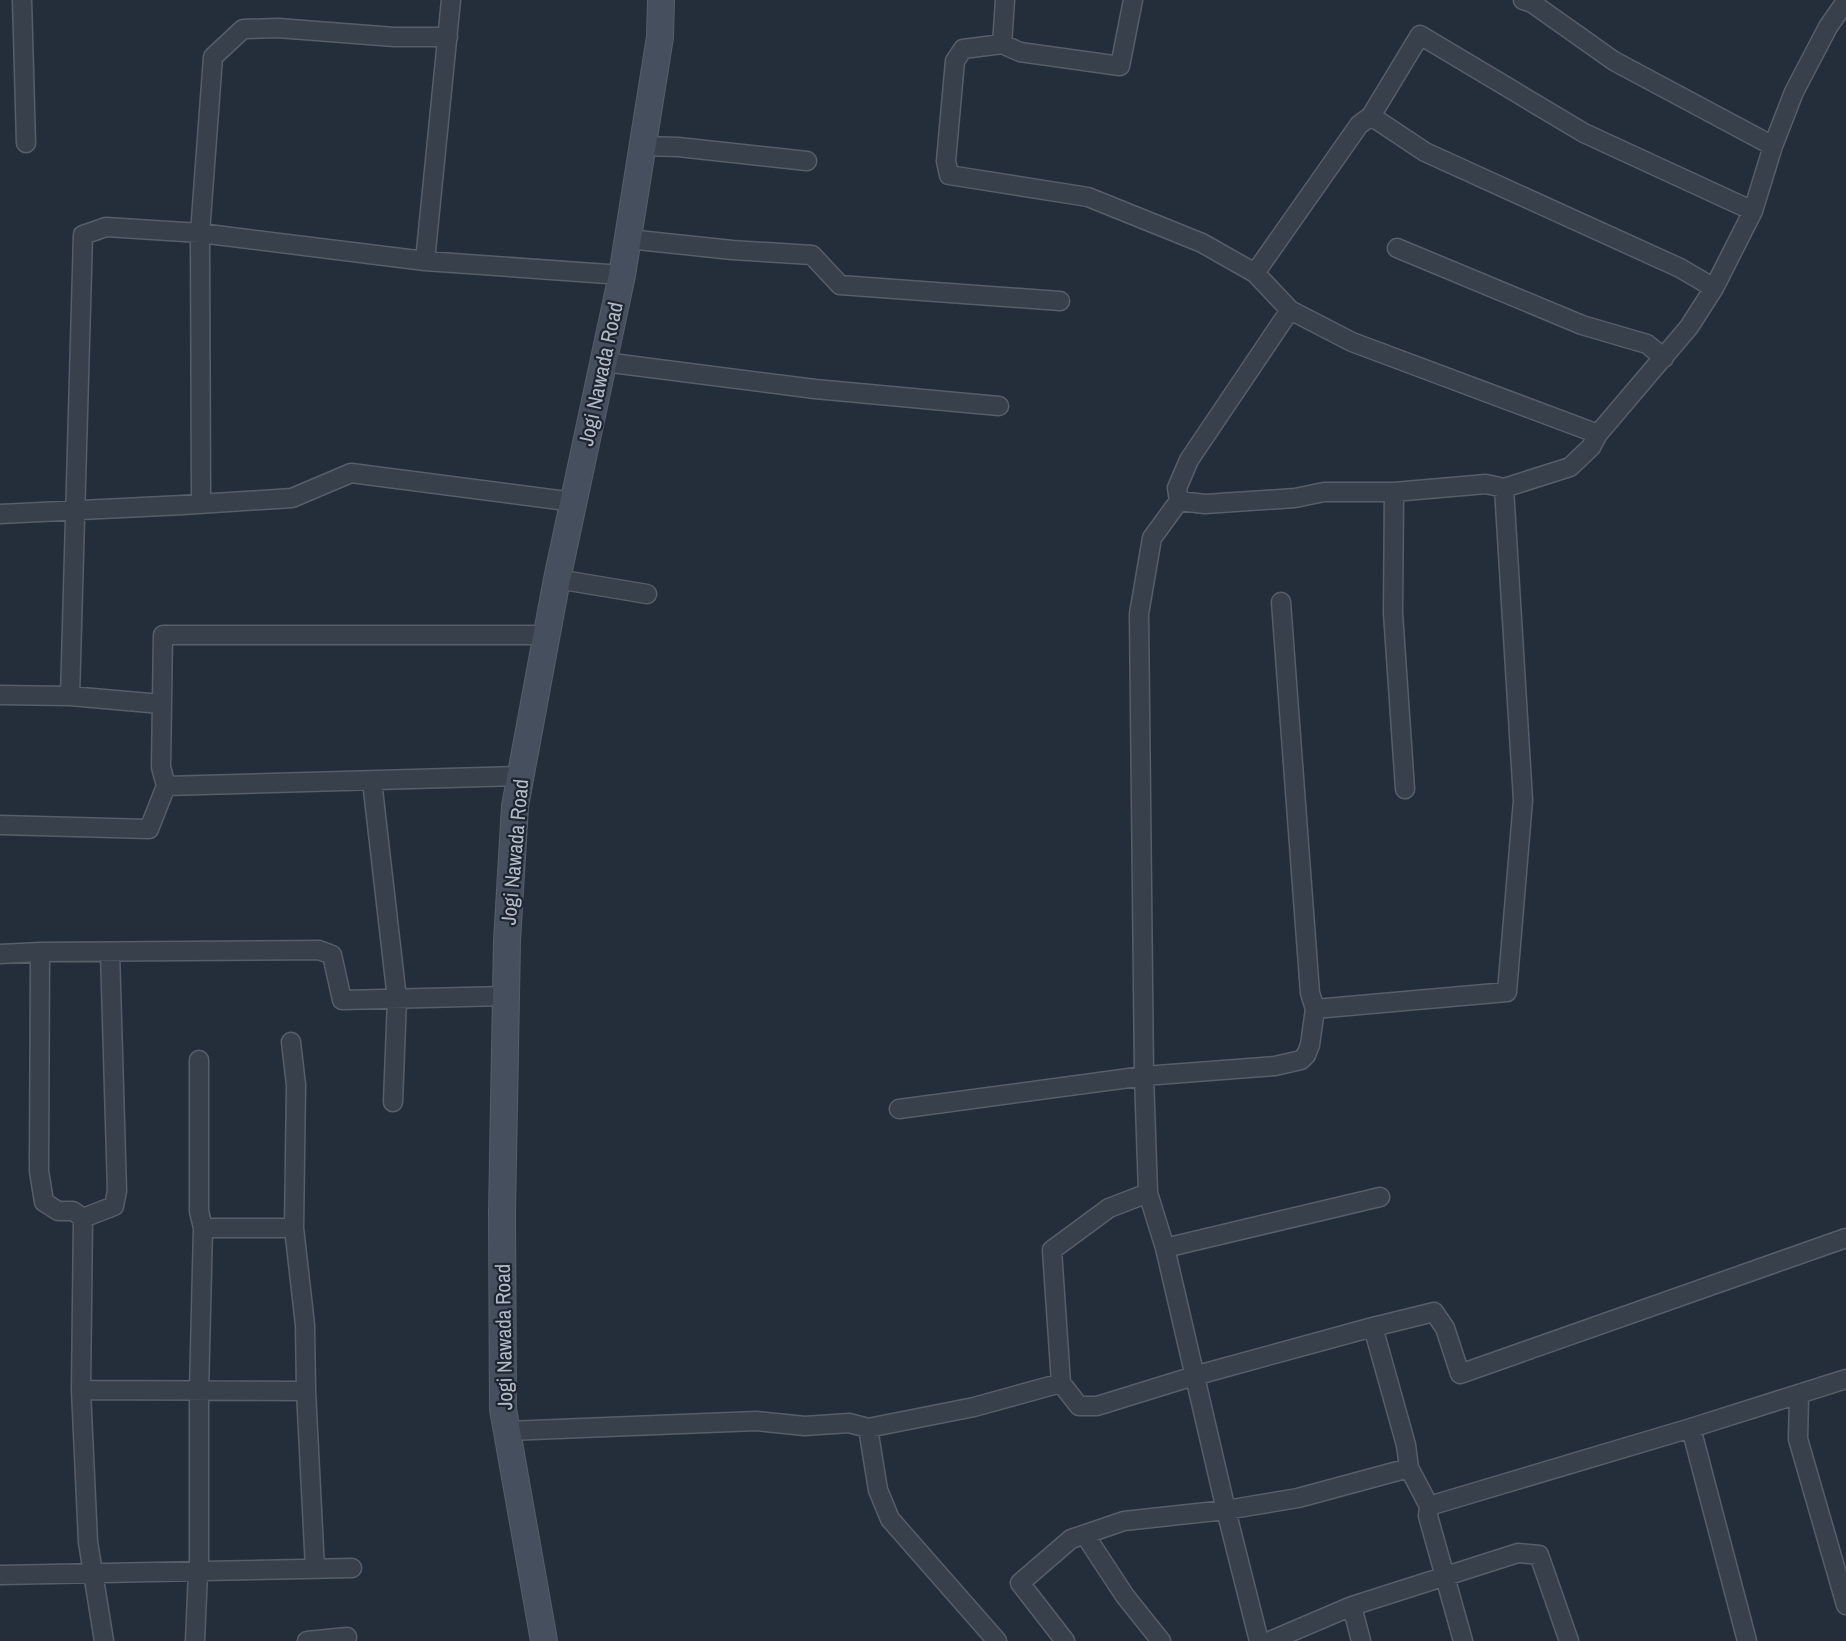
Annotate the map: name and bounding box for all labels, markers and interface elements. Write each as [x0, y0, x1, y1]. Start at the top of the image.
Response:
street label: Jogi Nawada Road [571, 299, 630, 449]
street label: Jogi Nawada Road [494, 778, 535, 926]
street label: Jogi Nawada Road [488, 1264, 519, 1410]

